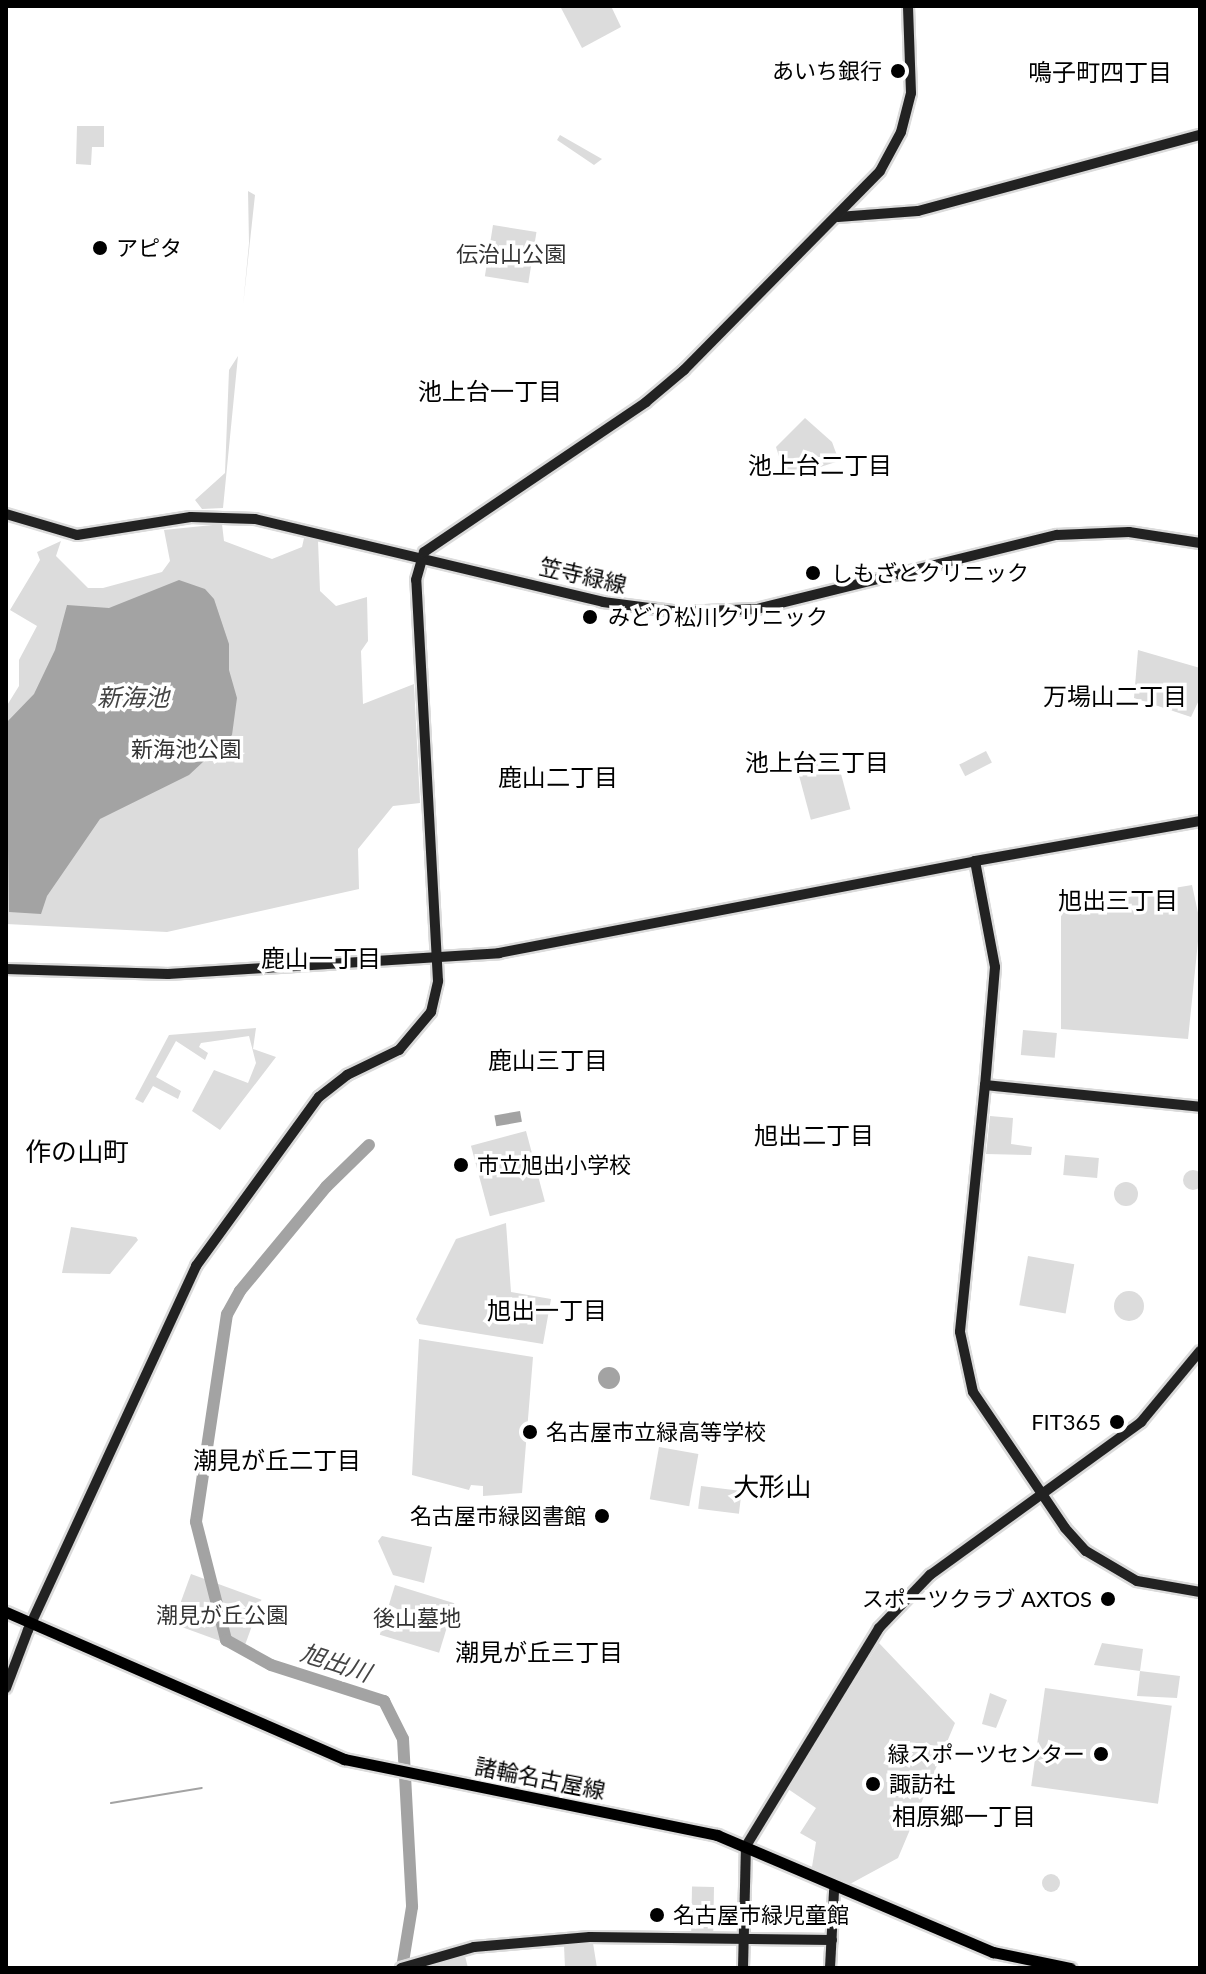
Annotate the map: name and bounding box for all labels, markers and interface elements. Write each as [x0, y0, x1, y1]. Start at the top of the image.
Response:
place label: あいち銀行 [772, 58, 882, 84]
district label: 鳴子町四丁目 [1028, 58, 1172, 86]
marker: あいち銀行 [889, 62, 907, 80]
place label: アピタ [116, 235, 182, 261]
marker: アピタ [91, 239, 109, 257]
park label: 伝治山公園 [456, 241, 566, 267]
district label: 池上台一丁目 [418, 377, 562, 405]
district label: 池上台二丁目 [748, 451, 892, 479]
street label: 笠寺緑線 [537, 552, 629, 598]
place label: しもざとクリニック [831, 560, 1029, 586]
marker: しもざとクリニック [802, 562, 824, 584]
place label: みどり松川クリニック [608, 604, 828, 630]
marker: みどり松川クリニック [579, 606, 601, 628]
district label: 万場山二丁目 [1043, 682, 1187, 710]
water label: 新海池 [97, 683, 169, 711]
park label: 新海池公園 [131, 736, 241, 762]
district label: 池上台三丁目 [745, 748, 889, 776]
district label: 鹿山二丁目 [498, 763, 618, 791]
district label: 旭出三丁目 [1058, 886, 1178, 914]
district label: 鹿山一丁目 [261, 944, 381, 972]
district label: 鹿山三丁目 [488, 1046, 608, 1074]
district label: 旭出二丁目 [754, 1121, 874, 1149]
district label: 作の山町 [25, 1136, 129, 1168]
place label: 市立旭出小学校 [477, 1152, 631, 1178]
marker: 市立旭出小学校 [452, 1156, 470, 1174]
district label: 旭出一丁目 [487, 1296, 607, 1324]
place label: FIT365 [1031, 1409, 1101, 1435]
marker: FIT365 [1108, 1413, 1126, 1431]
place label: 名古屋市立緑高等学校 [546, 1419, 766, 1445]
marker: 名古屋市立緑高等学校 [521, 1423, 539, 1441]
district label: 潮見が丘二丁目 [193, 1446, 361, 1474]
district label: 大形山 [733, 1471, 811, 1503]
place label: 名古屋市緑図書館 [410, 1503, 586, 1529]
marker: 名古屋市緑図書館 [593, 1507, 611, 1525]
place label: スポーツクラブ AXTOS [861, 1586, 1092, 1612]
marker: スポーツクラブ AXTOS [1099, 1590, 1117, 1608]
park label: 潮見が丘公園 [156, 1602, 288, 1628]
park label: 後山墓地 [373, 1605, 461, 1631]
water label: 旭出川 [297, 1637, 375, 1687]
district label: 潮見が丘三丁目 [455, 1638, 623, 1666]
place label: 緑スポーツセンター [887, 1741, 1085, 1767]
marker: 緑スポーツセンター [1092, 1745, 1110, 1763]
street label: 諸輪名古屋線 [473, 1752, 607, 1804]
place label: 諏訪社 [889, 1771, 955, 1797]
marker: 諏訪社 [864, 1775, 882, 1793]
district label: 相原郷一丁目 [892, 1802, 1036, 1830]
place label: 名古屋市緑児童館 [673, 1902, 849, 1928]
marker: 名古屋市緑児童館 [648, 1906, 666, 1924]

